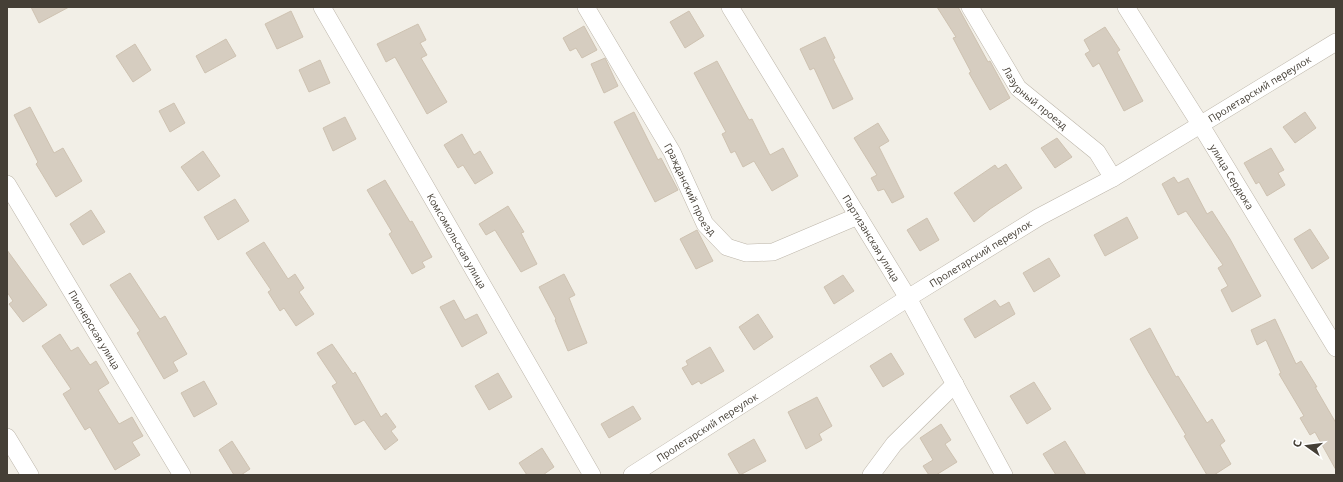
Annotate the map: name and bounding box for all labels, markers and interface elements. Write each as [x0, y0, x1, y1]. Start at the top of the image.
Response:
street label: Пролетарский переулок [1205, 52, 1314, 125]
street label: Лазурный проезд [1000, 64, 1071, 133]
street label: Гражданский проезд [661, 140, 719, 238]
street label: улица Сердюка [1207, 141, 1257, 212]
street label: Комсомольская улица [424, 191, 490, 291]
street label: Партизанская улица [840, 192, 903, 284]
street label: Пролетарский переулок [927, 216, 1035, 290]
street label: Пионерская улица [65, 287, 124, 372]
street label: Пролетарский переулок [653, 389, 761, 465]
north arrow [1287, 426, 1327, 466]
text: С [1289, 438, 1305, 449]

